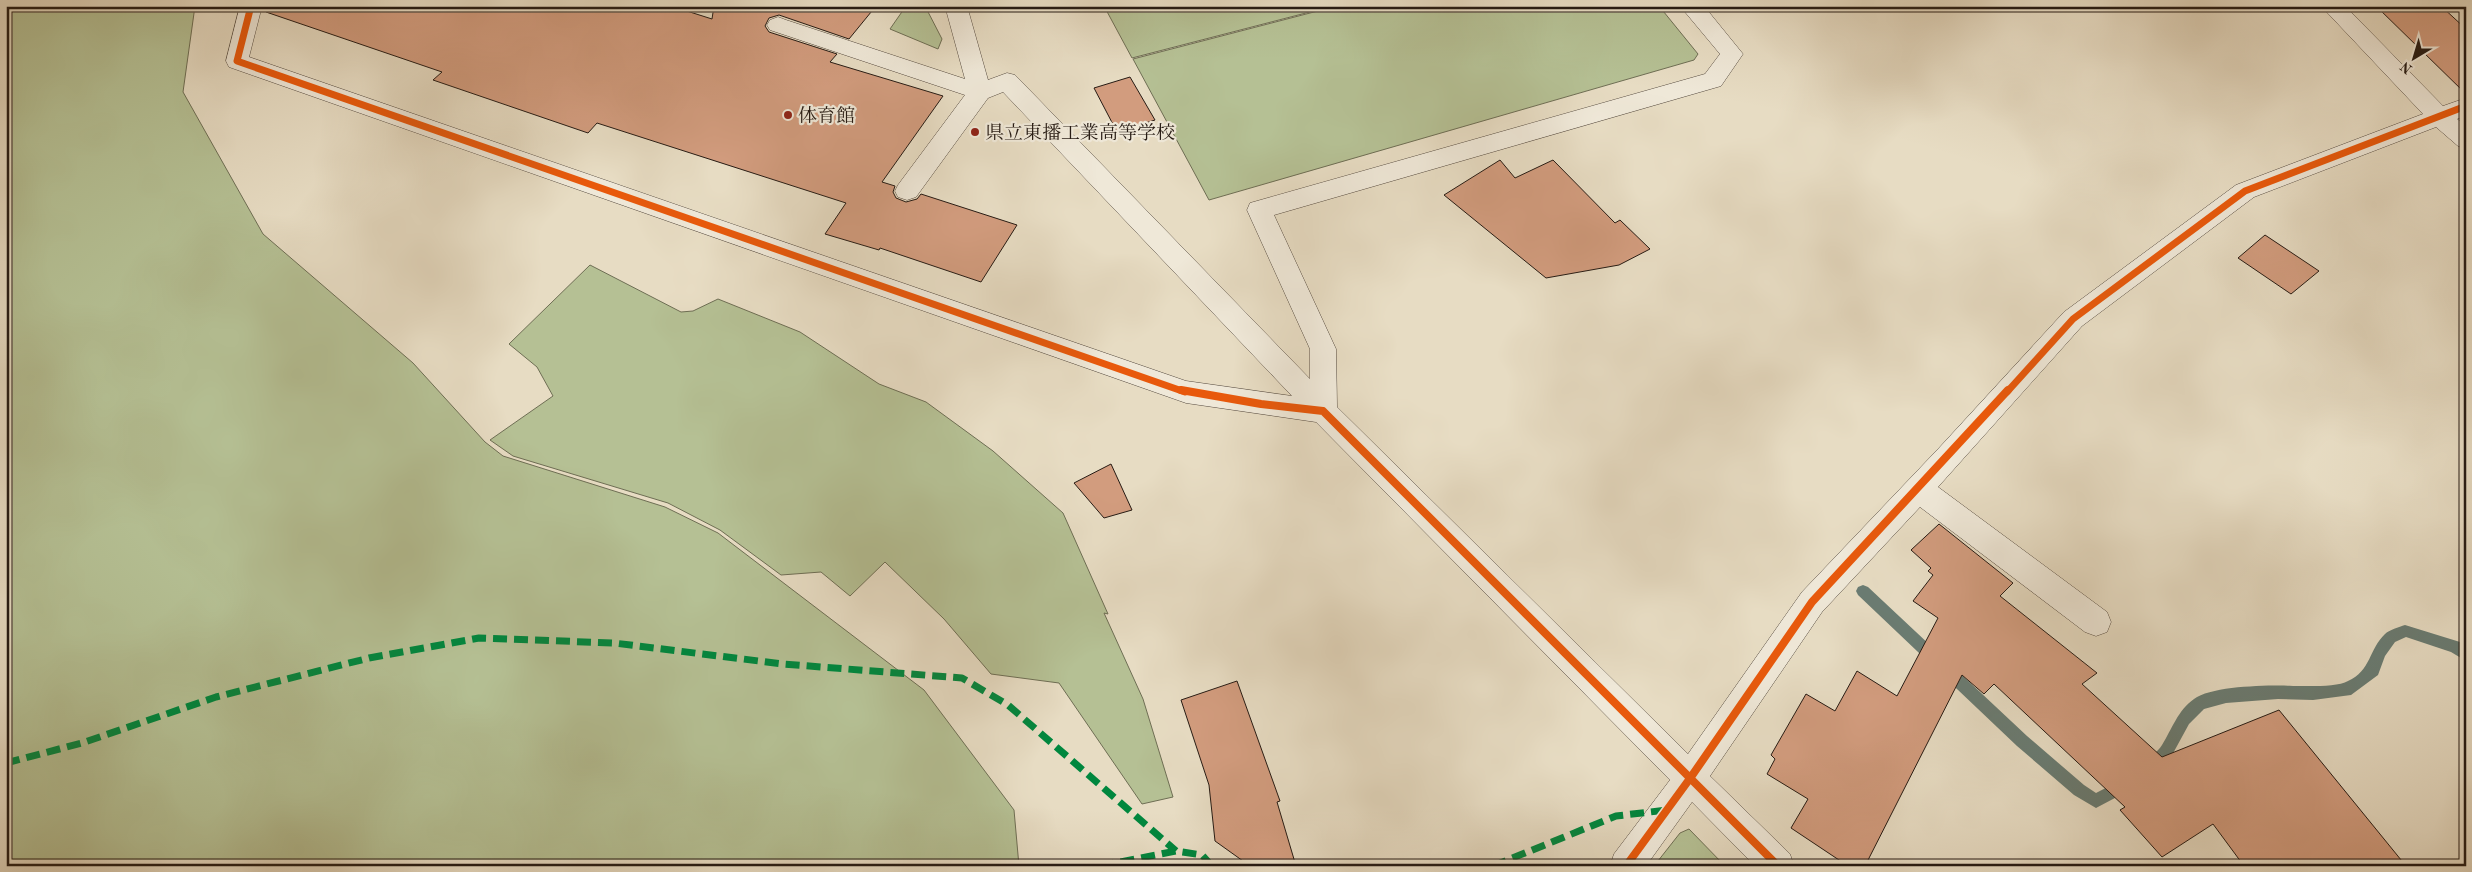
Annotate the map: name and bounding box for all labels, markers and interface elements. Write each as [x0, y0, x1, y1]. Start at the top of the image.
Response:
north arrow [2390, 32, 2440, 82]
text: N [2398, 58, 2415, 76]
place label: 体育館 [798, 106, 855, 127]
marker: 体育館 [782, 109, 794, 121]
place label: 県立東播工業高等学校 [985, 122, 1175, 144]
marker: 県立東播工業高等学校 [969, 126, 981, 138]

